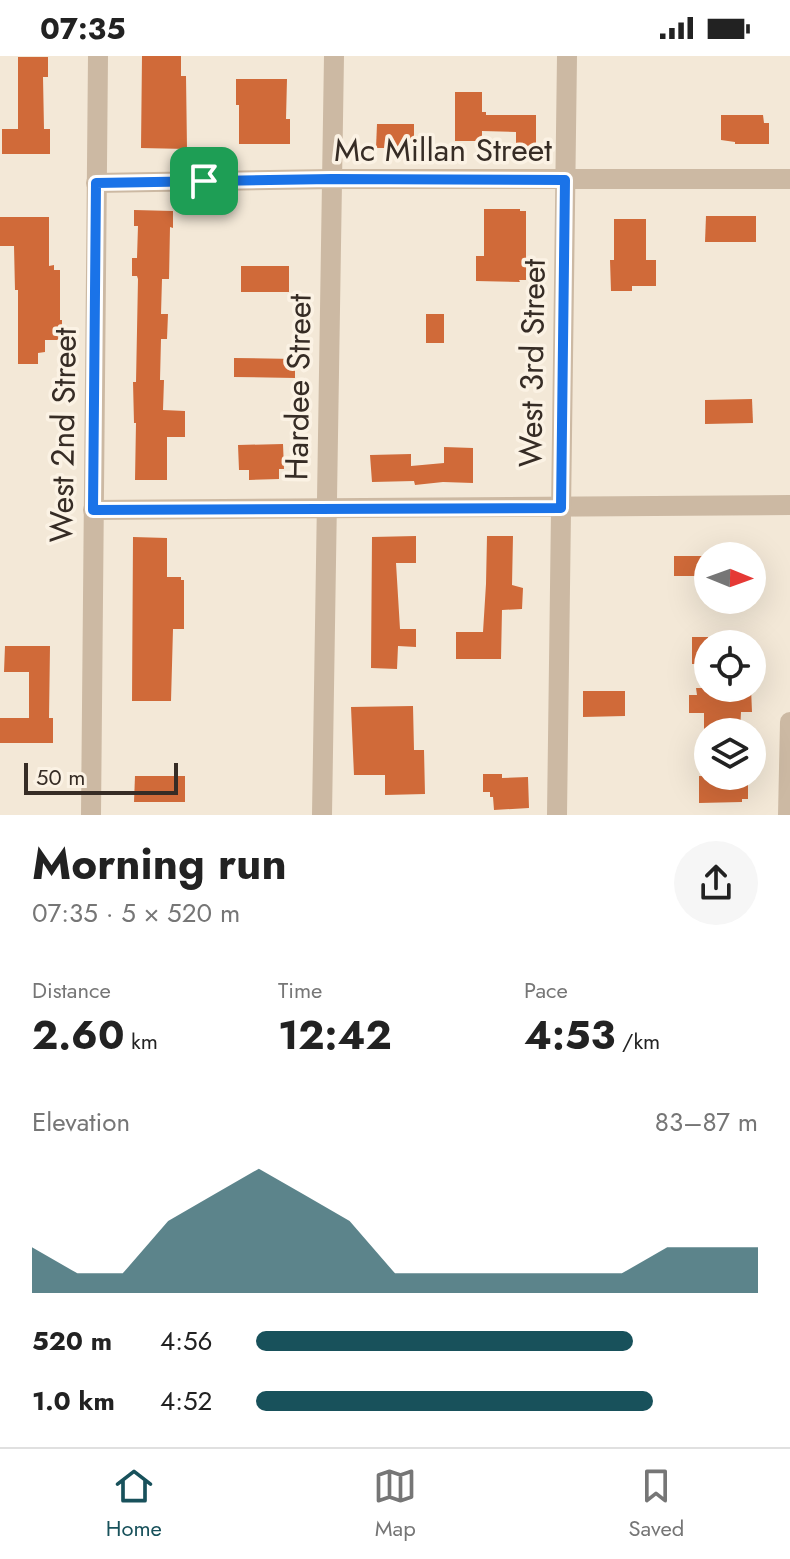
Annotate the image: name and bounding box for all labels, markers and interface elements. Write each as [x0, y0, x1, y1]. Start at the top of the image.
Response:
text: 07:35 [40, 7, 126, 50]
street label: Mc Millan Street [334, 127, 552, 173]
pin [170, 147, 238, 215]
icon: arrive [182, 159, 226, 203]
street label: West 3rd Street [507, 258, 557, 468]
street label: Hardee Street [273, 293, 323, 481]
street label: West 2nd Street [38, 327, 88, 543]
north arrow [694, 542, 766, 614]
map controls [694, 542, 766, 790]
button: locate [694, 630, 766, 702]
button: layers [694, 718, 766, 790]
scale bar [24, 759, 178, 795]
text: 50 m [36, 761, 85, 793]
text: Morning run [32, 832, 287, 896]
button: share [674, 841, 758, 925]
text: 07:35 · 5 × 520 m [32, 894, 240, 932]
text: Distance [32, 974, 111, 1006]
text: Time [278, 974, 322, 1006]
text: Pace [524, 974, 568, 1006]
text: 2.60 [32, 1006, 124, 1064]
text: 12:42 [278, 1006, 392, 1064]
text: 4:53 [524, 1006, 615, 1064]
text: km [124, 1025, 158, 1057]
text: /km [615, 1025, 660, 1057]
text: Elevation [32, 1103, 130, 1141]
text: 83–87 m [655, 1103, 758, 1141]
text: 520 m [32, 1322, 112, 1360]
text: 4:56 [160, 1322, 213, 1360]
text: 1.0 km [32, 1382, 115, 1420]
text: 4:52 [160, 1382, 212, 1420]
tab: Home [106, 1464, 162, 1544]
tab: Map [373, 1464, 417, 1544]
tab: Saved [629, 1464, 684, 1544]

